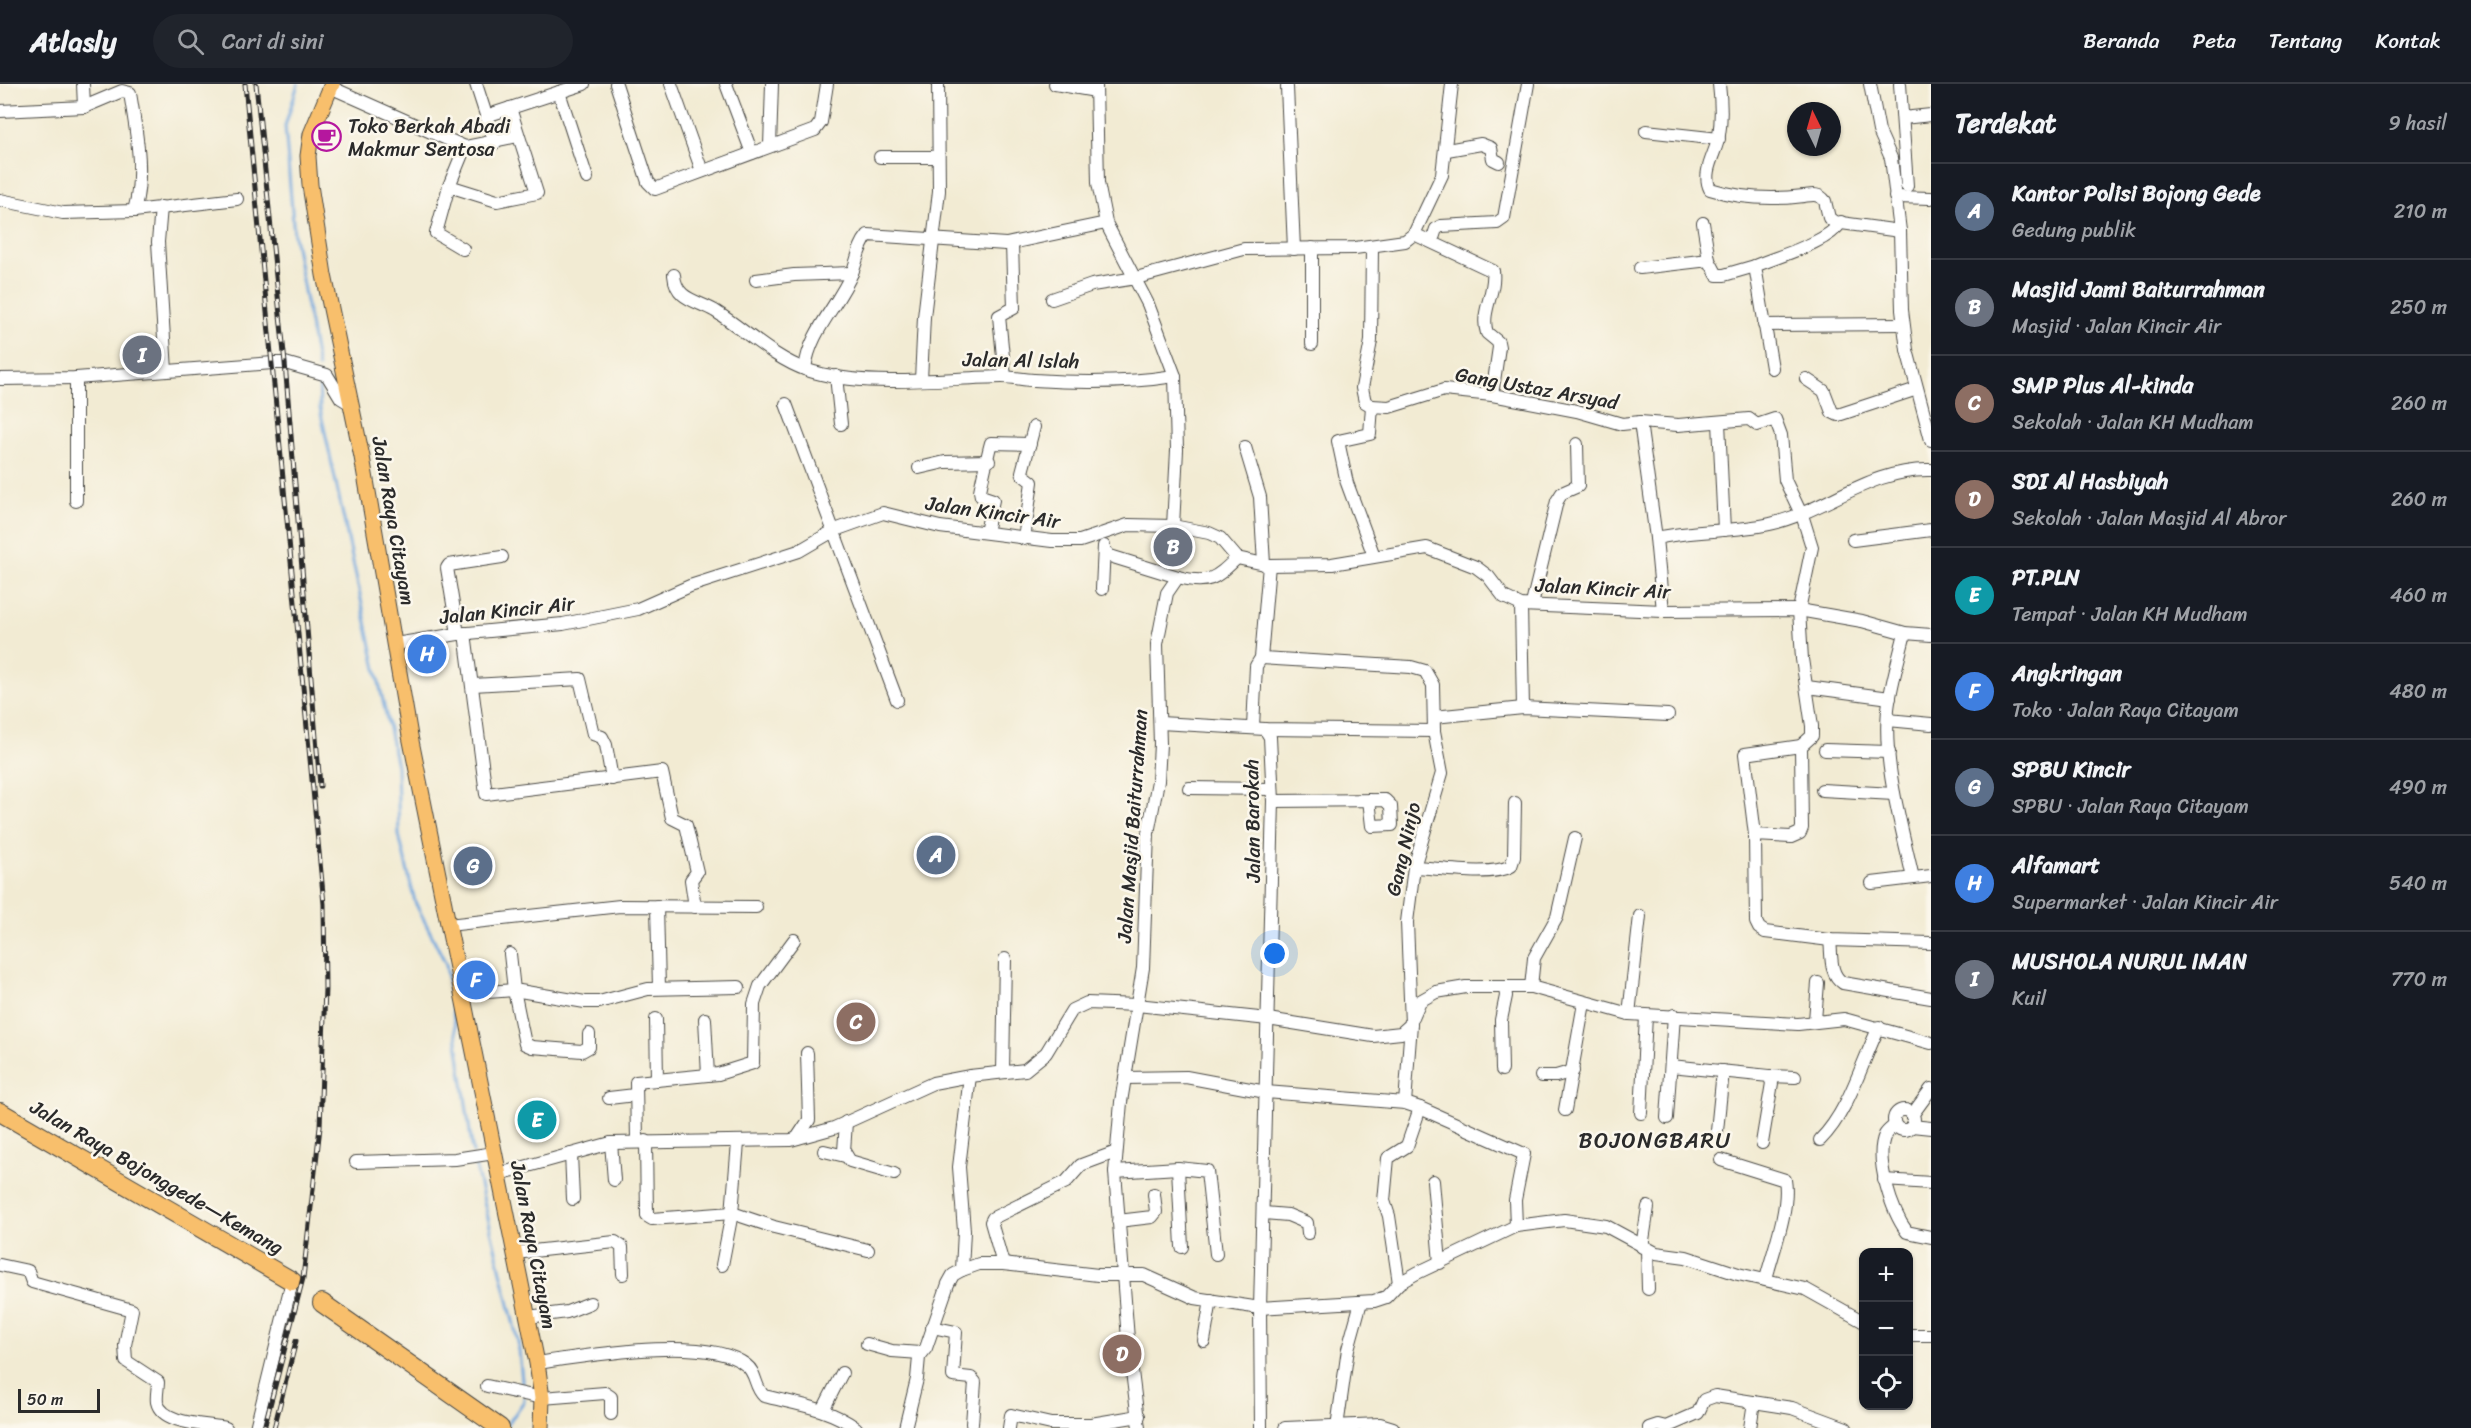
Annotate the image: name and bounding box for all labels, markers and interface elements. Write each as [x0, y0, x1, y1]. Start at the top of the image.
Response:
search box [153, 14, 573, 68]
text: Atlasly [30, 17, 117, 66]
text: Cari di sini [222, 22, 324, 61]
text: Beranda [2083, 22, 2159, 60]
text: Peta [2192, 22, 2236, 60]
text: Tentang [2269, 22, 2342, 60]
text: Kontak [2375, 22, 2441, 60]
icon: search [174, 25, 207, 58]
text: Terdekat [1955, 100, 2056, 146]
north arrow [1787, 102, 1841, 156]
text: 9 hasil [2389, 106, 2447, 141]
place label: Toko Berkah Abadi Makmur Sentosa [348, 109, 511, 167]
cafe icon: Toko Berkah Abadi Makmur Sentosa [311, 121, 343, 153]
text: Kantor Polisi Bojong Gede [2012, 174, 2261, 213]
text: A [1968, 194, 1981, 229]
text: 210 m [2394, 194, 2447, 229]
text: Gedung publik [2012, 213, 2136, 248]
text: Masjid Jami Baiturrahman [2012, 270, 2265, 309]
text: B [1968, 290, 1981, 325]
text: 250 m [2390, 290, 2447, 325]
text: Masjid · Jalan Kincir Air [2012, 309, 2221, 344]
pin: I [122, 332, 162, 378]
street label: Jalan Al Islah [961, 342, 1080, 379]
street label: Gang Ustaz Arsyad [1453, 357, 1623, 420]
text: SMP Plus Al-kinda [2012, 366, 2193, 405]
text: C [1968, 386, 1981, 421]
text: 260 m [2391, 386, 2447, 421]
text: Sekolah · Jalan KH Mudham [2012, 405, 2254, 440]
street label: Jalan Raya Citayam [361, 433, 426, 608]
text: SDI Al Hasbiyah [2012, 462, 2168, 501]
text: D [1969, 482, 1980, 517]
text: 260 m [2391, 482, 2447, 517]
street label: Jalan Kincir Air [922, 486, 1063, 539]
text: Sekolah · Jalan Masjid Al Abror [2012, 501, 2286, 536]
pin: B [1154, 524, 1192, 570]
text: PT.PLN [2012, 558, 2080, 597]
street label: Jalan Kincir Air [1533, 567, 1672, 610]
text: E [1969, 578, 1980, 613]
text: 460 m [2390, 578, 2447, 613]
street label: Jalan Kincir Air [437, 586, 577, 635]
text: Tempat · Jalan KH Mudham [2012, 597, 2248, 632]
pin: H [408, 632, 446, 676]
text: Angkringan [2012, 654, 2122, 693]
text: F [1969, 674, 1980, 709]
text: 480 m [2389, 674, 2447, 709]
text: Toko · Jalan Raya Citayam [2012, 693, 2239, 728]
street label: Jalan Masjid Baiturrahman [1107, 708, 1158, 945]
text: SPBU Kincir [2012, 750, 2131, 789]
street label: Jalan Barokah [1234, 759, 1271, 884]
text: G [1968, 770, 1981, 805]
text: 490 m [2389, 770, 2447, 805]
text: SPBU · Jalan Raya Citayam [2012, 789, 2249, 824]
street label: Gang Ninjo [1376, 799, 1431, 900]
pin: A [916, 832, 956, 878]
pin: G [454, 844, 492, 888]
text: Alfamart [2012, 846, 2100, 885]
text: H [1967, 866, 1982, 901]
text: 540 m [2389, 866, 2447, 901]
text: Supermarket · Jalan Kincir Air [2012, 885, 2278, 920]
your location [1260, 939, 1289, 968]
text: MUSHOLA NURUL IMAN [2012, 942, 2247, 981]
pin: F [456, 958, 496, 1002]
text: I [1971, 962, 1978, 997]
text: 770 m [2391, 962, 2447, 997]
text: Kuil [2012, 981, 2046, 1016]
pin: C [836, 1000, 876, 1044]
street label: Jalan Raya Bojonggede—Kemang [22, 1090, 290, 1265]
pin: E [518, 1098, 556, 1142]
district label: BOJONGBARU [1579, 1121, 1731, 1160]
street label: Jalan Raya Citayam [500, 1157, 567, 1332]
map controls [1859, 1248, 1913, 1410]
button: + [1859, 1248, 1913, 1302]
button: − [1859, 1302, 1913, 1356]
pin: D [1102, 1332, 1142, 1376]
button: locate [1859, 1356, 1913, 1410]
text: 50 m [27, 1385, 63, 1414]
scale bar [18, 1386, 100, 1414]

